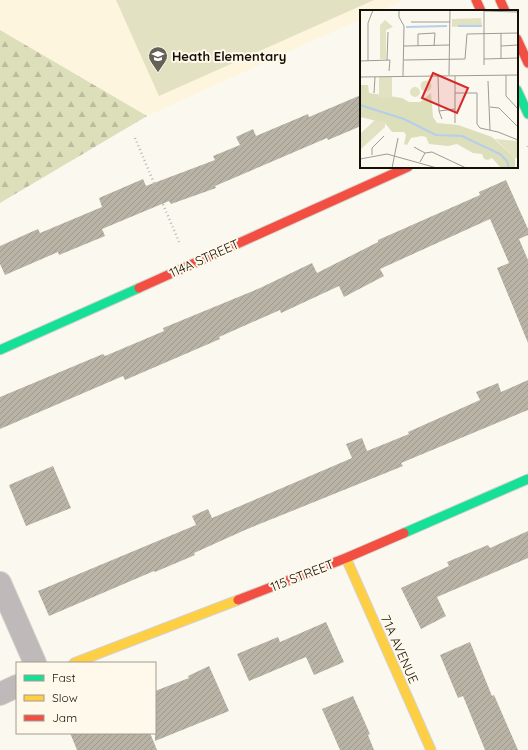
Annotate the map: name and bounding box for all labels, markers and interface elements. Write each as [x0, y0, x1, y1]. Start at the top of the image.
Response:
inset map [360, 10, 518, 168]
school or university icon: Heath Elementary [147, 45, 169, 73]
place label: Heath Elementary [172, 48, 286, 64]
street label: 114A STREET [167, 235, 242, 281]
street label: 115 STREET [268, 556, 336, 594]
street label: 71A AVENUE [378, 612, 422, 686]
legend [16, 662, 156, 734]
text: Fast [52, 670, 76, 685]
text: Slow [52, 690, 78, 705]
text: Jam [52, 710, 77, 725]

